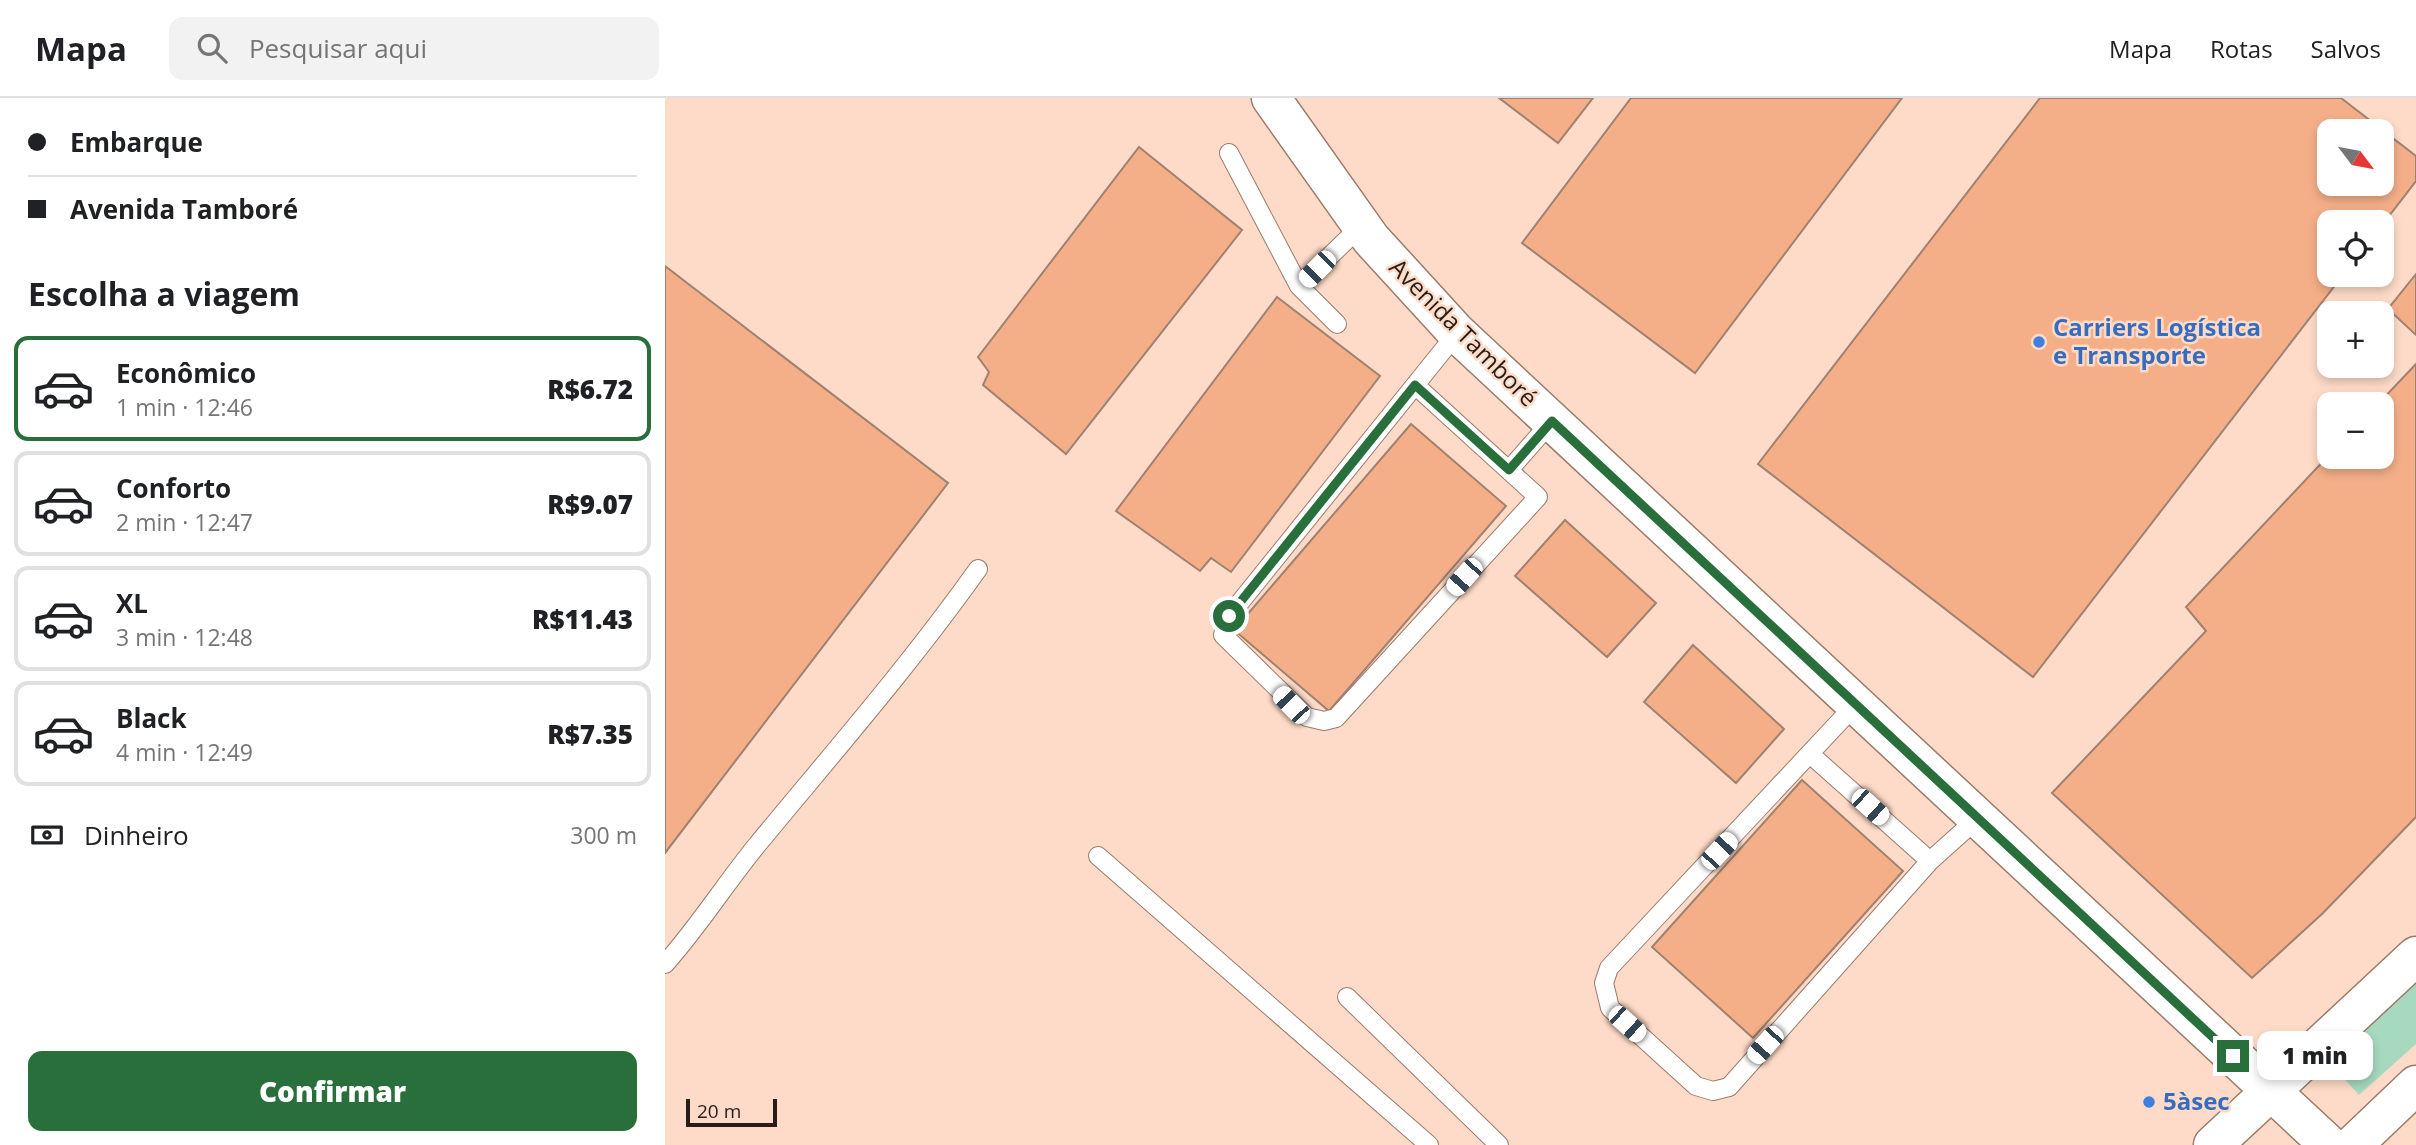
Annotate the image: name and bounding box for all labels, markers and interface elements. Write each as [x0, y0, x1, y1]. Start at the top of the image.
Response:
search box [169, 17, 659, 80]
text: Mapa [35, 26, 127, 71]
icon: search [193, 29, 231, 67]
text: Pesquisar aqui [249, 30, 427, 66]
text: Mapa [2109, 32, 2172, 65]
text: Rotas [2210, 32, 2273, 65]
text: Salvos [2311, 32, 2381, 65]
north arrow [2317, 119, 2394, 196]
map controls [2317, 119, 2394, 469]
text: Embarque [70, 124, 203, 160]
text: Avenida Tamboré [70, 191, 298, 227]
button: locate [2317, 210, 2394, 287]
car [1295, 247, 1340, 291]
street label: Avenida Tamboré [1383, 251, 1545, 413]
text: Escolha a viagem [28, 272, 300, 315]
button: + [2317, 301, 2394, 378]
place label: Carriers Logística e Transporte [2053, 310, 2261, 371]
marker: Carriers Logística e Transporte [2031, 334, 2047, 350]
text: Econômico [116, 355, 256, 391]
icon: car [32, 357, 95, 420]
text: R$6.72 [547, 371, 633, 407]
text: 1 min · 12:46 [116, 391, 253, 423]
button: − [2317, 392, 2394, 469]
text: Conforto [116, 470, 231, 506]
icon: car [32, 472, 95, 535]
text: R$9.07 [547, 486, 633, 522]
text: 2 min · 12:47 [116, 506, 253, 538]
car [1443, 554, 1486, 600]
text: XL [116, 585, 148, 621]
icon: car [32, 587, 95, 650]
route start [1213, 600, 1245, 632]
text: R$11.43 [532, 601, 633, 637]
text: 3 min · 12:48 [116, 621, 253, 653]
car [1269, 683, 1314, 727]
text: Black [116, 700, 187, 736]
icon: car [32, 702, 95, 765]
text: R$7.35 [547, 716, 633, 752]
text: 4 min · 12:49 [116, 736, 253, 768]
car [1848, 785, 1893, 829]
icon: cash [28, 816, 66, 854]
text: Dinheiro [84, 817, 189, 853]
text: 300 m [570, 819, 637, 851]
car [1697, 828, 1742, 874]
car [1605, 1002, 1650, 1046]
car [1744, 1022, 1787, 1068]
callout: 1 min [2257, 1032, 2373, 1080]
text: 1 min [2282, 1039, 2348, 1071]
route end [2217, 1040, 2249, 1072]
button: Confirmar [28, 1051, 637, 1131]
place label: 5àsec [2163, 1084, 2230, 1117]
marker: 5àsec [2141, 1094, 2157, 1110]
scale bar [686, 1096, 777, 1128]
text: 20 m [697, 1098, 741, 1124]

